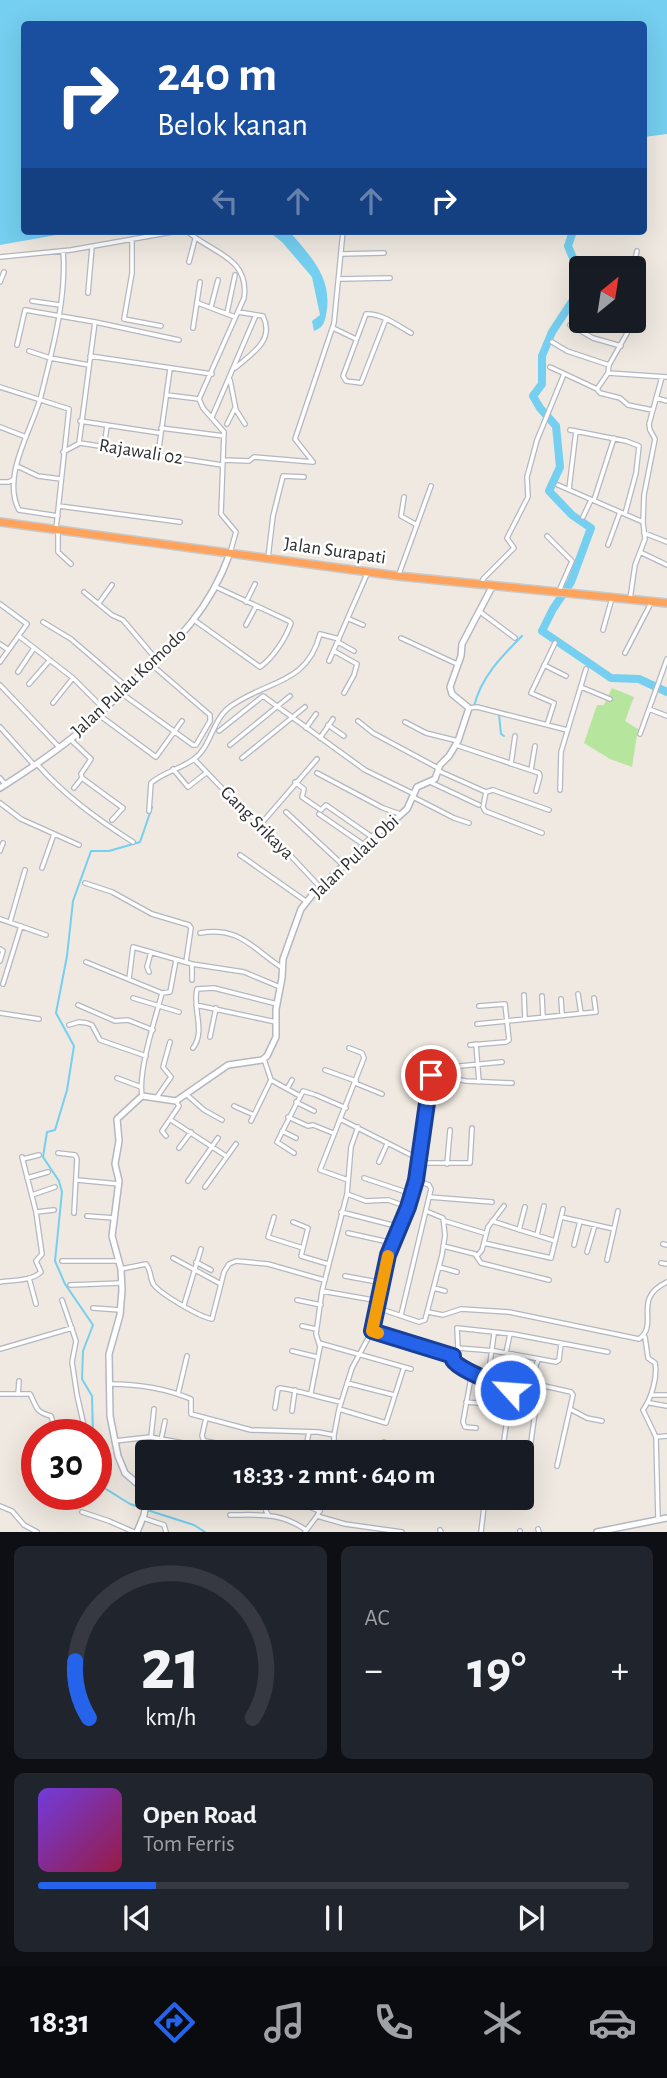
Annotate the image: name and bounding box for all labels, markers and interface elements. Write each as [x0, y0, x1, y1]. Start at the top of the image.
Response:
icon: right [42, 49, 133, 140]
text: 240 m [157, 51, 277, 100]
text: Belok kanan [157, 109, 308, 141]
icon: left [206, 182, 244, 220]
icon: ahead [279, 182, 317, 220]
icon: ahead [352, 182, 390, 220]
icon: right [425, 182, 463, 220]
north arrow [569, 256, 646, 332]
map controls [569, 256, 646, 333]
street label: Rajawali 02 [98, 436, 185, 468]
street label: Jalan Surapati [283, 534, 387, 568]
street label: Jalan Pulau Komodo [68, 625, 190, 741]
street label: Gang Srikaya [217, 783, 297, 863]
street label: Jalan Pulau Obi [307, 812, 403, 902]
pin [401, 1045, 461, 1105]
icon: arrive [412, 1056, 450, 1094]
position arrow [473, 1353, 547, 1427]
speed limit sign: 30 [21, 1419, 112, 1510]
text: 18:33 · 2 mnt · 640 m [234, 1462, 435, 1488]
text: AC [365, 1607, 389, 1630]
text: 21 [140, 1631, 201, 1704]
text: 19° [467, 1645, 526, 1697]
text: − [365, 1652, 383, 1690]
text: + [611, 1652, 629, 1690]
text: km/h [144, 1705, 196, 1730]
text: Open Road [143, 1802, 257, 1828]
text: Tom Ferris [143, 1833, 235, 1856]
icon: previous [118, 1899, 156, 1937]
icon: pause [315, 1899, 353, 1937]
icon: next [512, 1899, 550, 1937]
icon: directions [150, 1998, 199, 2047]
icon: music [260, 1998, 309, 2047]
icon: phone [369, 1998, 418, 2047]
icon: climate [478, 1998, 527, 2047]
icon: car [588, 1998, 637, 2047]
text: 18:31 [30, 2006, 90, 2038]

